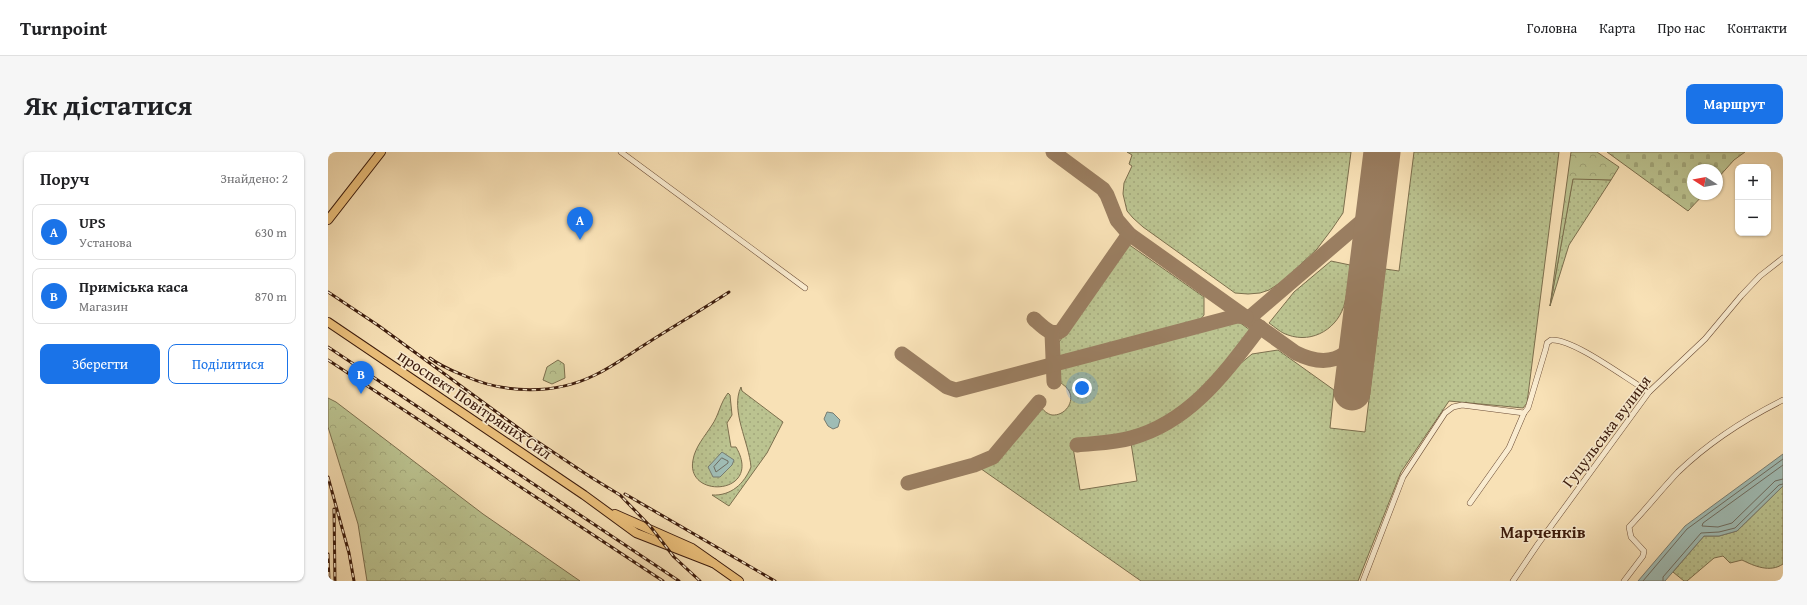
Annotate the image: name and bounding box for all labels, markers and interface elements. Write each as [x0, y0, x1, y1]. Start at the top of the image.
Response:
text: Turnpoint [20, 14, 107, 42]
text: Головна [1527, 18, 1577, 38]
text: Карта [1599, 18, 1635, 38]
text: Про нас [1657, 18, 1705, 38]
text: Контакти [1727, 18, 1787, 38]
text: Як дістатися [24, 84, 192, 125]
button: Маршрут [1686, 84, 1783, 124]
north arrow [1687, 164, 1723, 200]
map controls [1735, 164, 1771, 236]
button: + [1735, 164, 1771, 200]
text: Поруч [40, 166, 89, 191]
text: Знайдено: 2 [220, 169, 288, 188]
button: − [1735, 200, 1771, 236]
pin: A [567, 207, 593, 240]
text: UPS [79, 212, 106, 233]
text: A [50, 223, 58, 242]
text: 630 m [255, 223, 287, 242]
text: Установа [79, 233, 132, 252]
text: Приміська каса [79, 276, 188, 297]
text: B [50, 287, 58, 306]
text: 870 m [255, 287, 287, 306]
text: Магазин [79, 297, 128, 316]
street label: проспект Повітряних Сил [393, 343, 557, 465]
button: Зберегти [40, 344, 160, 384]
button: Поділитися [168, 344, 288, 384]
pin: B [348, 361, 374, 394]
street label: Гуцульська вулиця [1556, 370, 1656, 492]
your location [1072, 378, 1092, 398]
district label: Марченків [1500, 519, 1586, 544]

